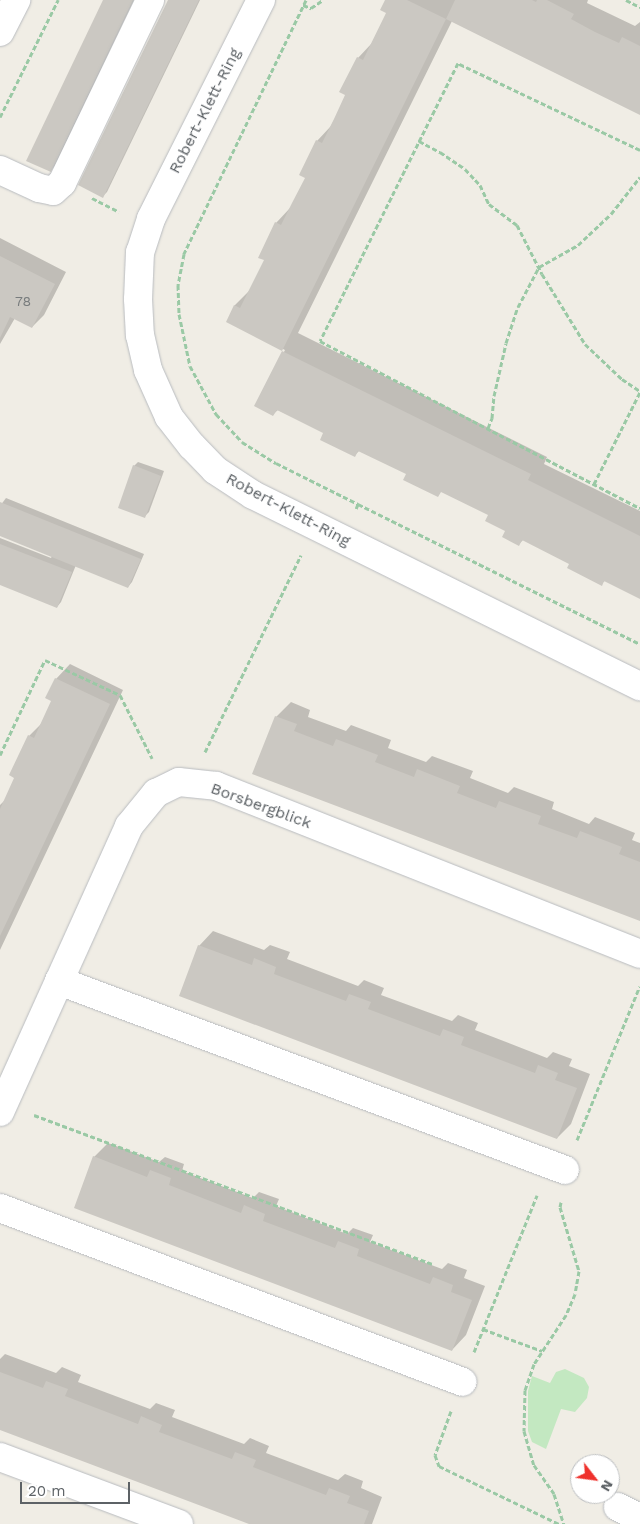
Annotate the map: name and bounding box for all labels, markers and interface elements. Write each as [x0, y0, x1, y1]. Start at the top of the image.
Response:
street label: Robert-Klett-Ring [165, 45, 245, 177]
house number: 78 [15, 293, 31, 309]
street label: Robert-Klett-Ring [223, 469, 353, 551]
street label: Borsbergblick [208, 779, 314, 833]
north arrow [570, 1454, 620, 1504]
scale bar [22, 1472, 132, 1504]
text: N [598, 1478, 617, 1494]
text: 20 m [28, 1482, 66, 1500]

